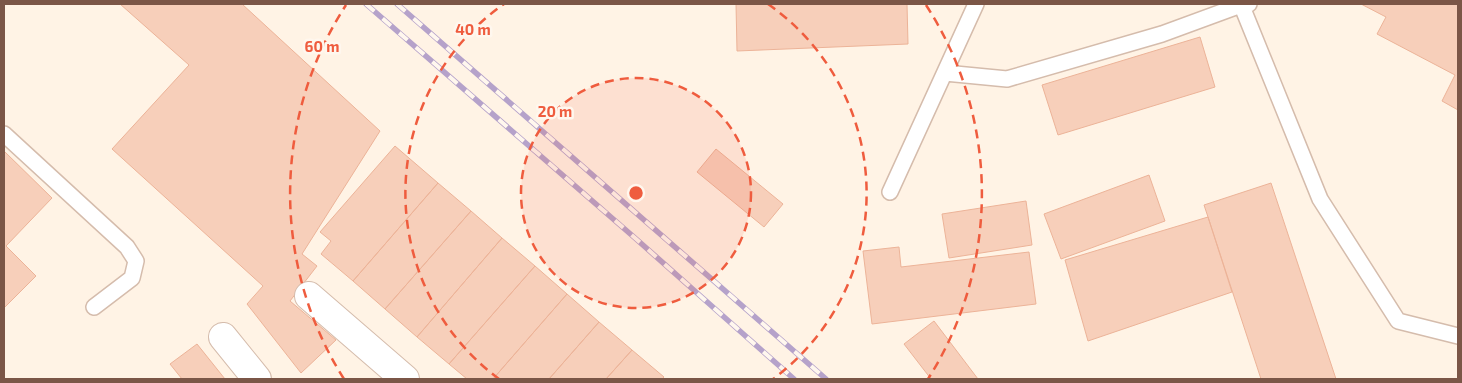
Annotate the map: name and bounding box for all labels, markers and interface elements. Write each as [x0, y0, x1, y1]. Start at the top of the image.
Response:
text: 40 m [455, 20, 491, 38]
text: 60 m [305, 37, 339, 55]
text: 20 m [538, 102, 572, 120]
centre of rings [627, 184, 645, 202]

